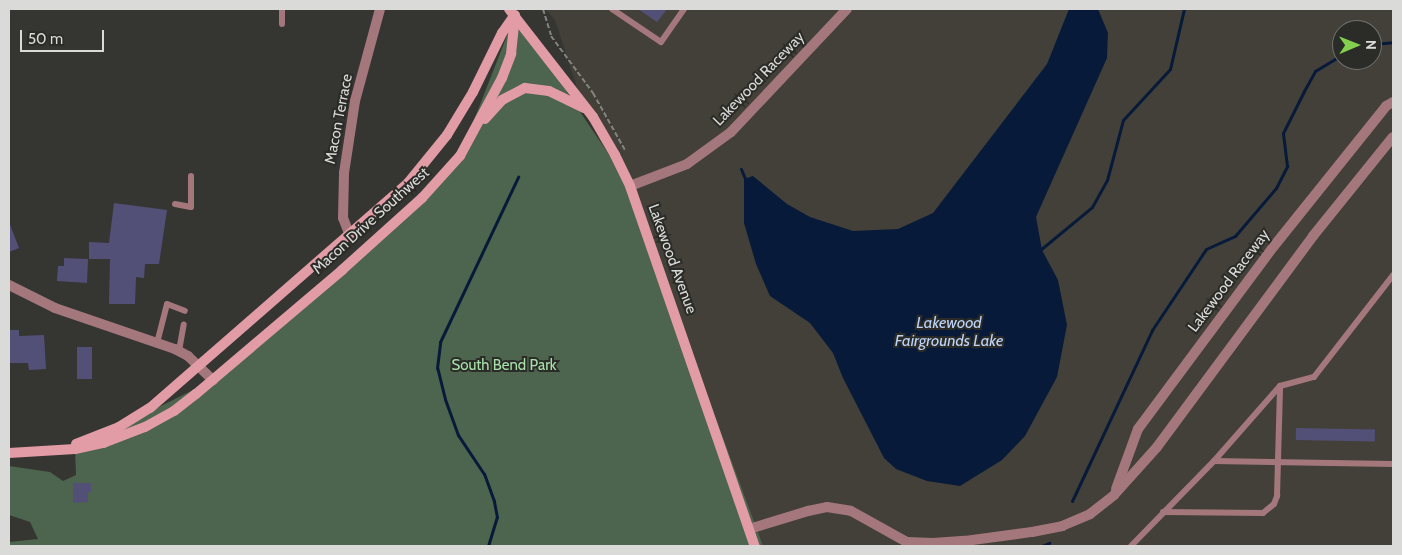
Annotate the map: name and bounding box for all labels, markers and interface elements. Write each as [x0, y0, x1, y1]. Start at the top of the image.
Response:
scale bar [22, 20, 106, 52]
north arrow [1332, 20, 1382, 70]
street label: Lakewood Raceway [710, 28, 808, 130]
text: 50 m [28, 30, 63, 48]
text: N [1362, 40, 1380, 50]
street label: Macon Terrace [321, 72, 357, 166]
street label: Macon Drive Southwest [309, 164, 433, 278]
street label: Lakewood Avenue [644, 202, 700, 316]
street label: Lakewood Raceway [1185, 226, 1273, 336]
water label: Lakewood Fairgrounds Lake [895, 313, 1003, 351]
park label: South Bend Park [451, 357, 557, 375]

